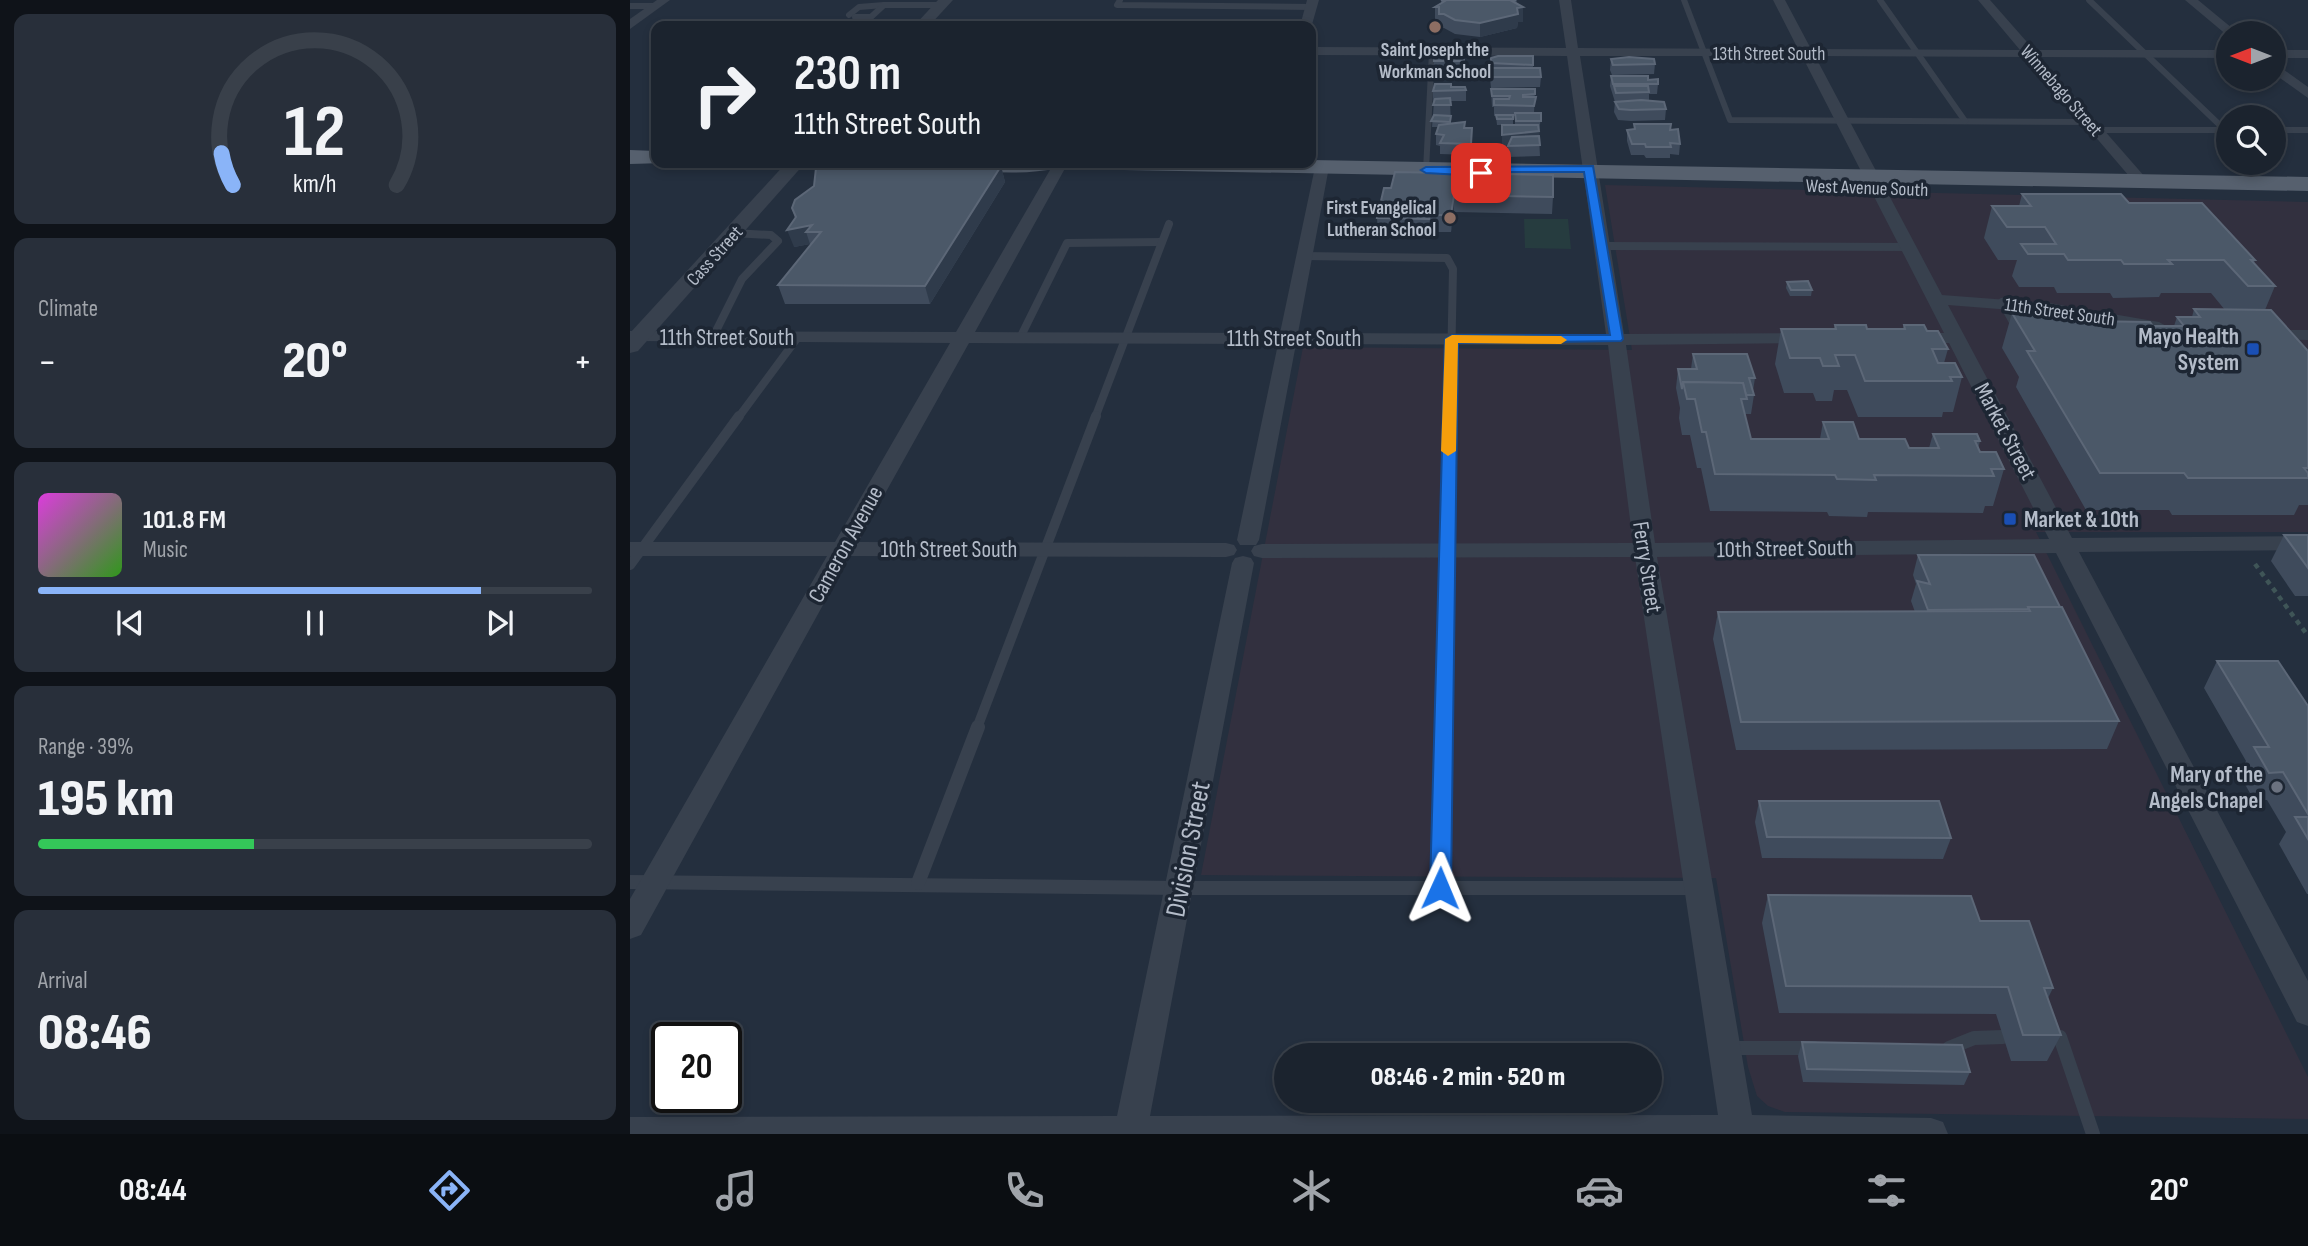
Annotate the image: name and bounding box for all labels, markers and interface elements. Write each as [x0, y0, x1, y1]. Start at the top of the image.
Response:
marker: Saint Joseph the Workman School [1427, 19, 1443, 35]
north arrow [2216, 21, 2286, 91]
map controls [2216, 21, 2286, 175]
place label: Saint Joseph the Workman School [1379, 39, 1491, 84]
street label: Winnebago Street [2015, 41, 2107, 142]
street label: 13th Street South [1713, 43, 1825, 66]
text: 230 m [794, 45, 901, 104]
icon: right [679, 49, 770, 140]
text: 12 [284, 89, 346, 177]
text: 11th Street South [794, 105, 981, 144]
button: search [2216, 105, 2286, 175]
pin [1451, 143, 1511, 203]
icon: arrive [1462, 154, 1500, 192]
text: km/h [293, 169, 337, 200]
street label: West Avenue South [1805, 175, 1929, 202]
place label: First Evangelical Lutheran School [1326, 197, 1436, 242]
marker: First Evangelical Lutheran School [1442, 210, 1458, 226]
street label: Cass Street [682, 221, 748, 291]
street label: 11th Street South [2003, 293, 2116, 332]
text: Climate [38, 295, 98, 323]
place label: Mayo Health System [2138, 323, 2239, 377]
street label: 11th Street South [660, 324, 794, 352]
street label: 11th Street South [1227, 325, 1361, 353]
text: 20° [282, 330, 348, 393]
text: − [38, 340, 57, 385]
text: + [573, 340, 592, 385]
marker: Mayo Health System [2245, 341, 2261, 357]
street label: Market Street [1968, 378, 2042, 485]
street label: Cameron Avenue [802, 481, 889, 608]
text: 101.8 FM [143, 505, 226, 536]
place label: Market & 10th [2024, 506, 2139, 534]
marker: Market & 10th [2002, 511, 2018, 527]
street label: Ferry Street [1626, 519, 1668, 615]
street label: 10th Street South [1716, 534, 1854, 564]
text: Music [143, 536, 188, 564]
street label: 10th Street South [881, 536, 1017, 564]
icon: previous [111, 604, 149, 642]
icon: pause [296, 604, 334, 642]
icon: next [481, 604, 519, 642]
text: Range · 39% [38, 733, 134, 761]
place label: Mary of the Angels Chapel [2148, 761, 2263, 815]
text: 195 km [38, 768, 174, 831]
street label: Division Street [1159, 779, 1218, 920]
marker: Mary of the Angels Chapel [2269, 779, 2285, 795]
position arrow [1403, 851, 1477, 925]
text: Arrival [38, 967, 87, 995]
text: 08:46 [38, 1002, 152, 1065]
speed limit sign: 20 [651, 1022, 742, 1113]
text: 08:46 · 2 min · 520 m [1371, 1062, 1565, 1093]
icon: directions [425, 1166, 474, 1215]
icon: music [712, 1166, 761, 1215]
icon: phone [1000, 1166, 1049, 1215]
icon: climate [1287, 1166, 1336, 1215]
icon: car [1575, 1166, 1624, 1215]
icon: filters [1862, 1166, 1911, 1215]
text: 08:44 [119, 1171, 187, 1210]
text: 20° [2149, 1171, 2189, 1210]

